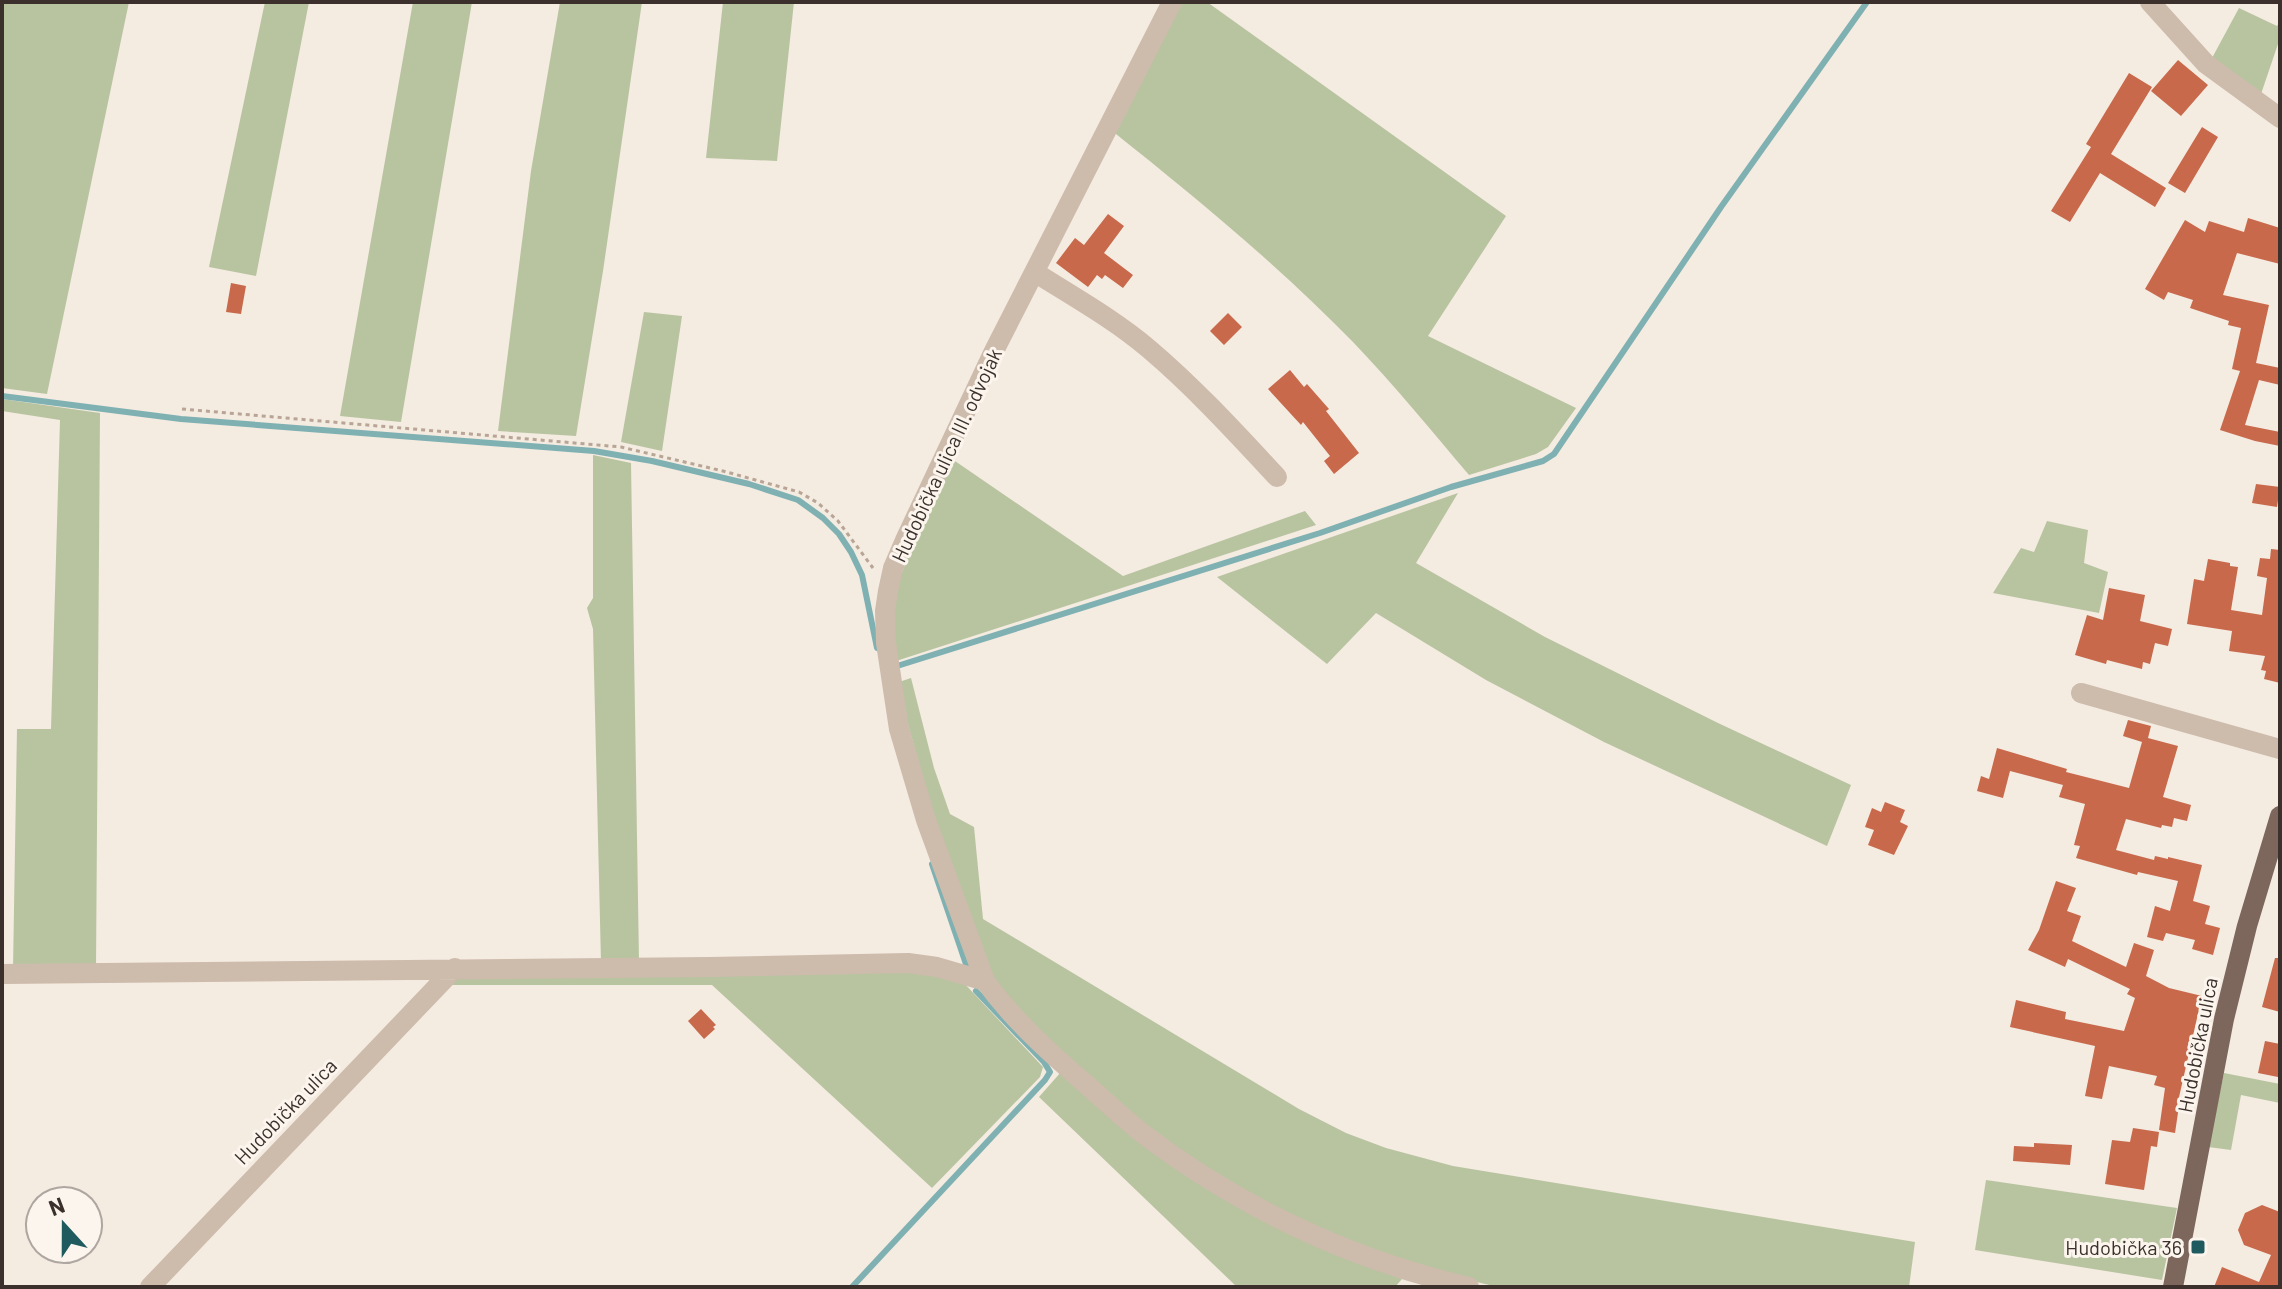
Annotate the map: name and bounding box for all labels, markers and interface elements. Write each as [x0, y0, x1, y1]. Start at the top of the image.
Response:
street label: Hudobička ulica III. odvojak [886, 344, 1006, 566]
street label: Hudobička ulica [2172, 975, 2222, 1115]
street label: Hudobička ulica [229, 1053, 341, 1169]
north arrow [24, 1185, 104, 1265]
text: N [45, 1191, 68, 1220]
place label: Hudobička 36 [2065, 1235, 2182, 1259]
marker: Hudobička 36 [2189, 1238, 2207, 1256]

